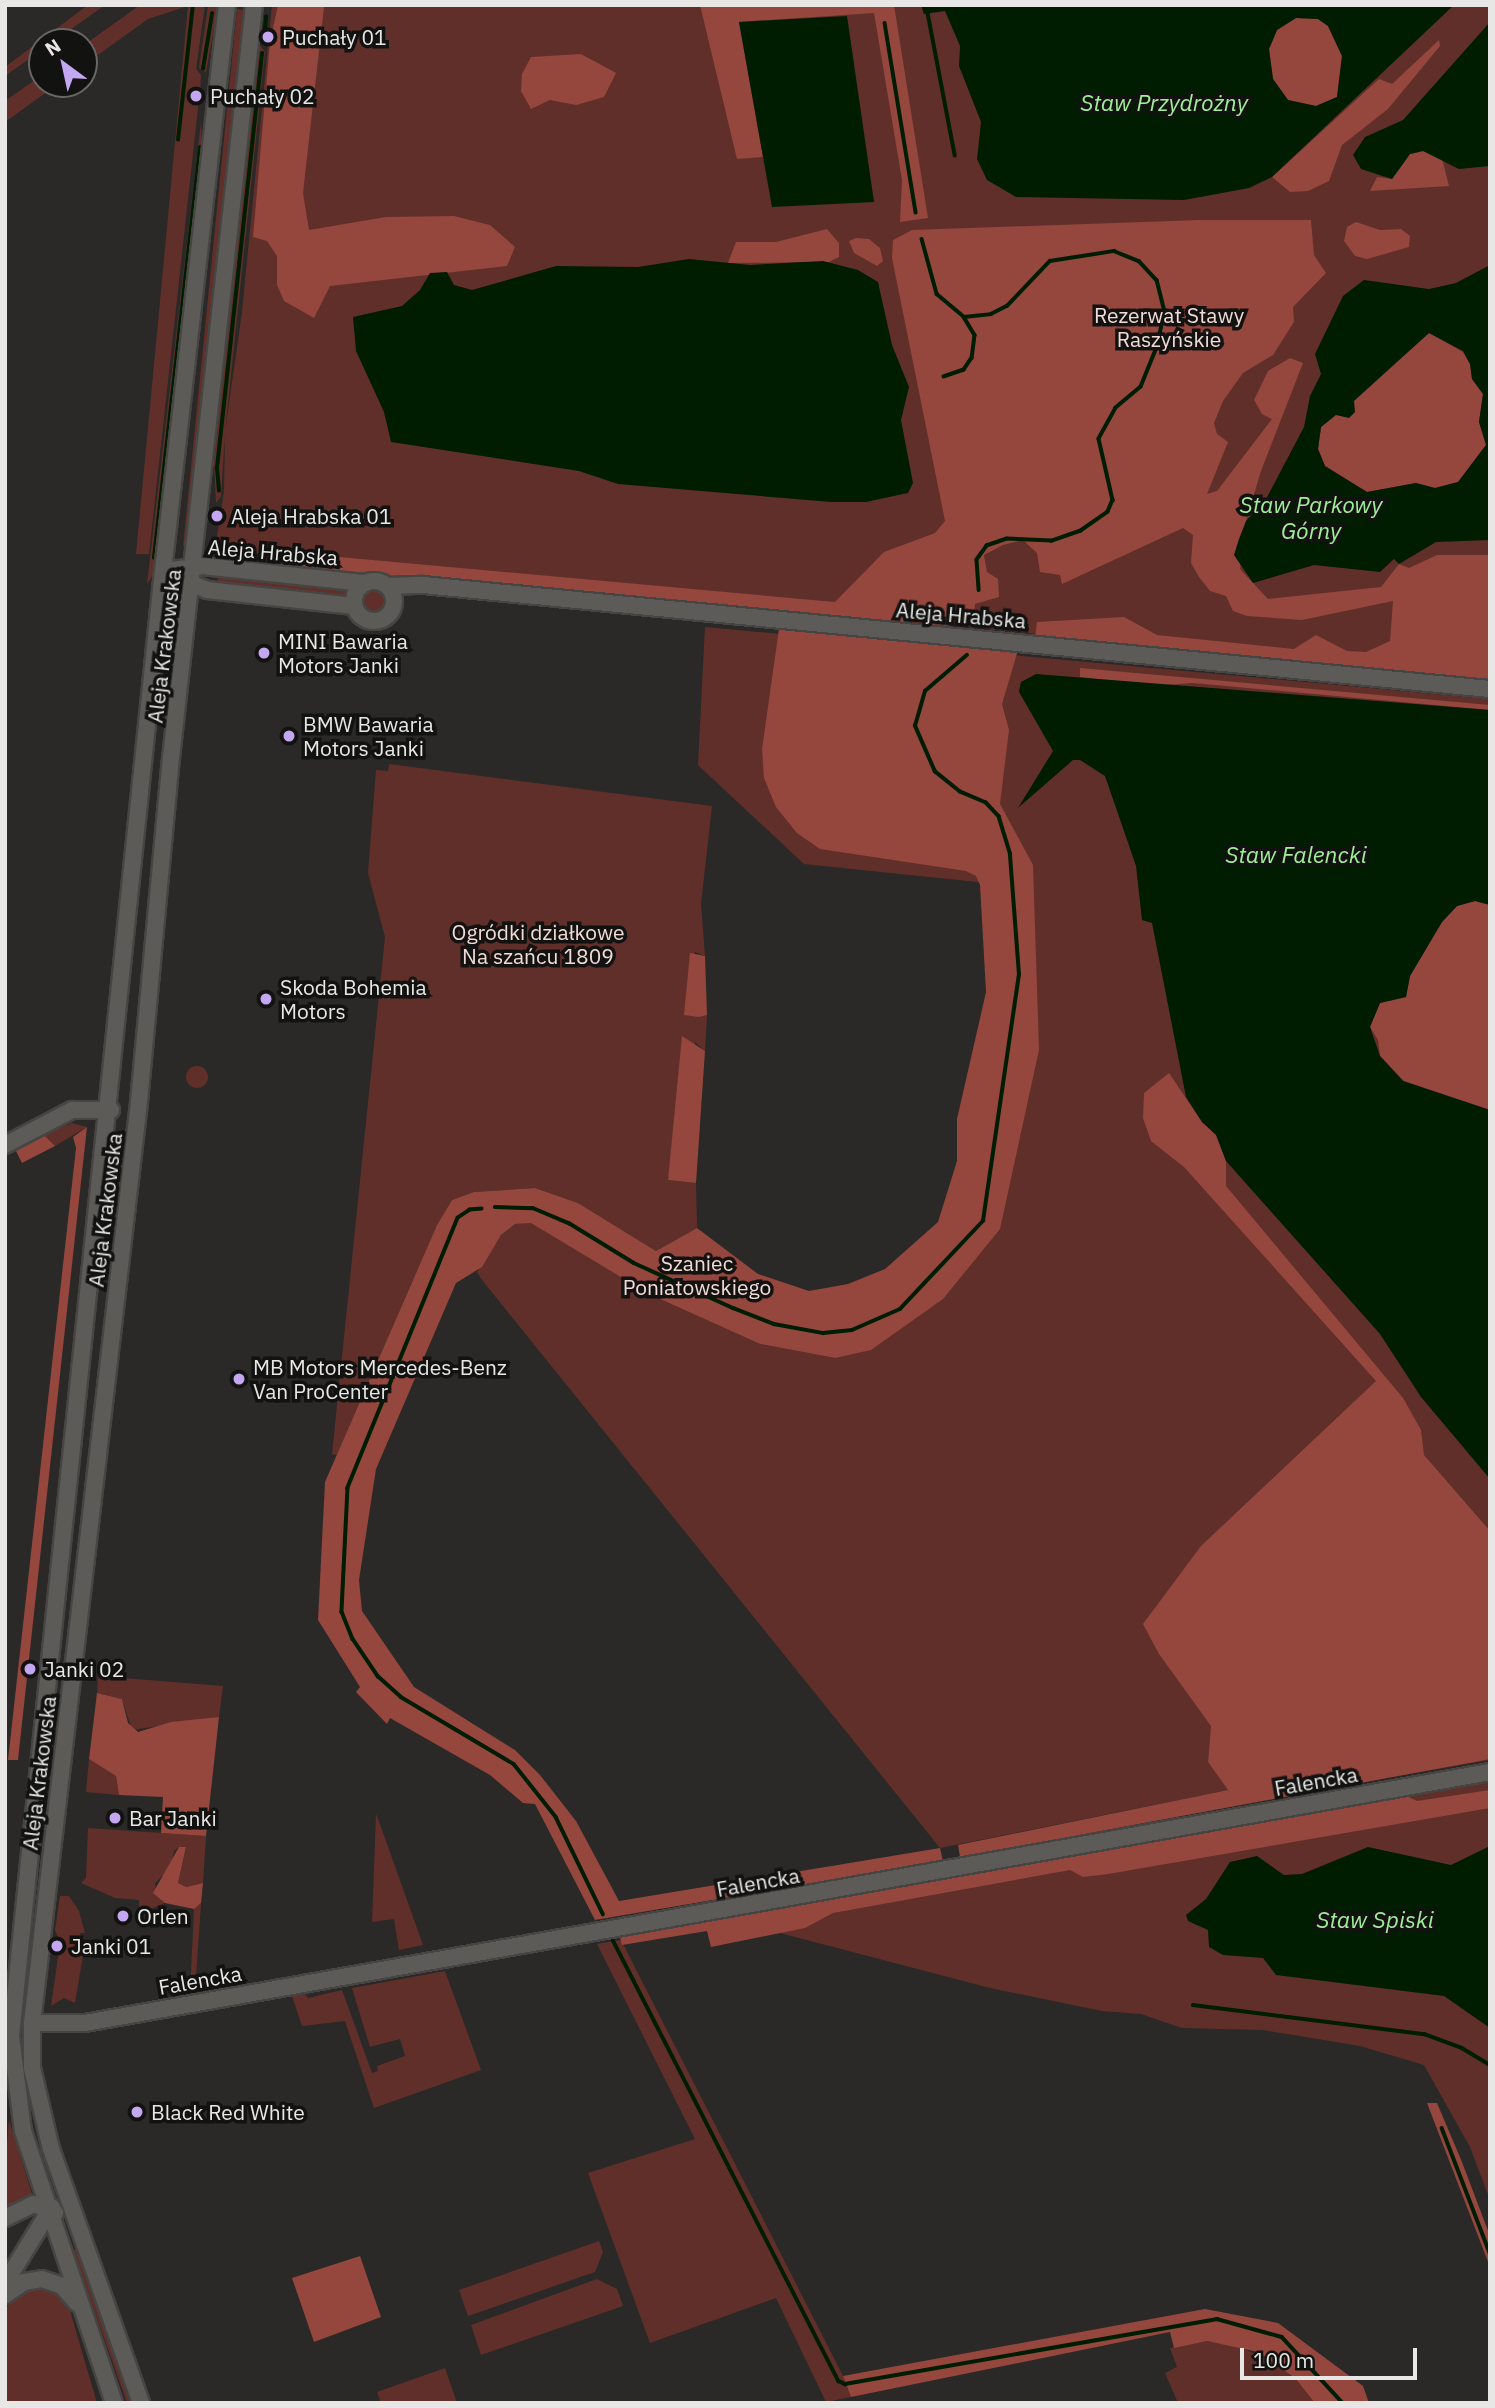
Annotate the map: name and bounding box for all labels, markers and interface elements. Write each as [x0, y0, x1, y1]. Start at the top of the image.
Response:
place label: Puchały 01 [282, 24, 387, 50]
north arrow [28, 28, 98, 98]
marker: Puchały 01 [260, 29, 276, 45]
text: N [40, 33, 65, 61]
place label: Puchały 02 [210, 83, 315, 109]
marker: Puchały 02 [188, 88, 204, 104]
water label: Staw Przydrożny [1080, 88, 1248, 116]
park label: Rezerwat Stawy Raszyńskie [1094, 302, 1244, 352]
water label: Staw Parkowy Górny [1239, 490, 1383, 544]
place label: Aleja Hrabska 01 [231, 503, 392, 529]
marker: Aleja Hrabska 01 [209, 508, 225, 524]
street label: Aleja Hrabska [207, 534, 339, 570]
street label: Aleja Krakowska [142, 568, 186, 724]
street label: Aleja Hrabska [895, 597, 1027, 633]
place label: MINI Bawaria Motors Janki [278, 628, 408, 678]
marker: MINI Bawaria Motors Janki [256, 645, 272, 661]
place label: BMW Bawaria Motors Janki [303, 711, 434, 761]
marker: BMW Bawaria Motors Janki [281, 728, 297, 744]
water label: Staw Falencki [1225, 840, 1367, 868]
park label: Ogródki działkowe Na szańcu 1809 [452, 919, 624, 969]
place label: Skoda Bohemia Motors [280, 974, 427, 1024]
marker: Skoda Bohemia Motors [258, 991, 274, 1007]
street label: Aleja Krakowska [83, 1132, 127, 1288]
park label: Szaniec Poniatowskiego [623, 1250, 771, 1300]
place label: MB Motors Mercedes-Benz Van ProCenter [253, 1354, 507, 1404]
marker: MB Motors Mercedes-Benz Van ProCenter [231, 1371, 247, 1387]
place label: Janki 02 [44, 1656, 124, 1682]
marker: Janki 02 [22, 1661, 38, 1677]
street label: Aleja Krakowska [17, 1695, 61, 1851]
street label: Falencka [1272, 1761, 1360, 1801]
place label: Bar Janki [129, 1805, 217, 1831]
marker: Bar Janki [107, 1810, 123, 1826]
street label: Falencka [714, 1862, 802, 1902]
place label: Orlen [137, 1903, 189, 1929]
water label: Staw Spiski [1316, 1905, 1434, 1933]
marker: Orlen [115, 1908, 131, 1924]
place label: Janki 01 [71, 1933, 151, 1959]
marker: Janki 01 [49, 1938, 65, 1954]
street label: Falencka [156, 1960, 244, 2000]
place label: Black Red White [151, 2099, 305, 2125]
marker: Black Red White [129, 2104, 145, 2120]
scale bar [1243, 2334, 1420, 2378]
text: 100 m [1253, 2346, 1314, 2374]

